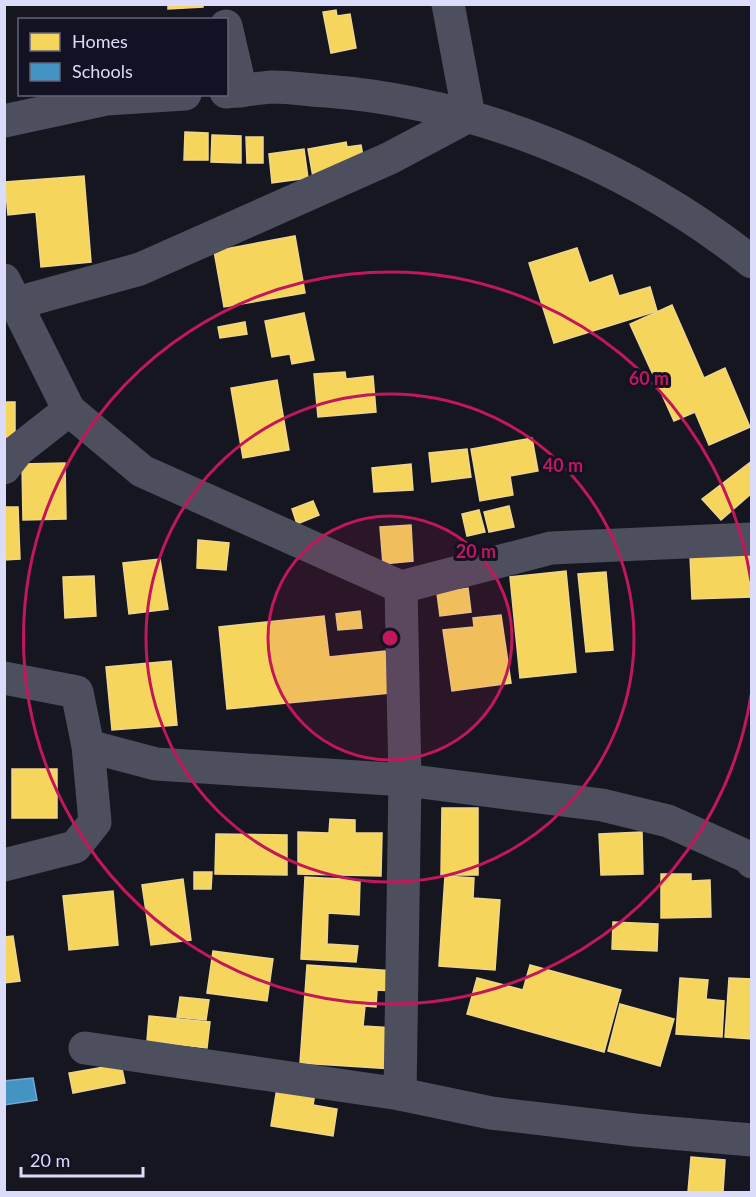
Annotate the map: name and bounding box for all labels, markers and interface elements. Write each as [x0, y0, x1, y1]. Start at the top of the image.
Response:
legend [18, 18, 228, 96]
text: Homes [72, 30, 128, 52]
text: Schools [72, 60, 133, 82]
text: 60 m [629, 367, 669, 389]
text: 40 m [543, 454, 583, 476]
text: 20 m [456, 540, 496, 562]
centre of rings [380, 628, 400, 648]
scale bar [21, 1140, 142, 1178]
text: 20 m [30, 1149, 70, 1171]

